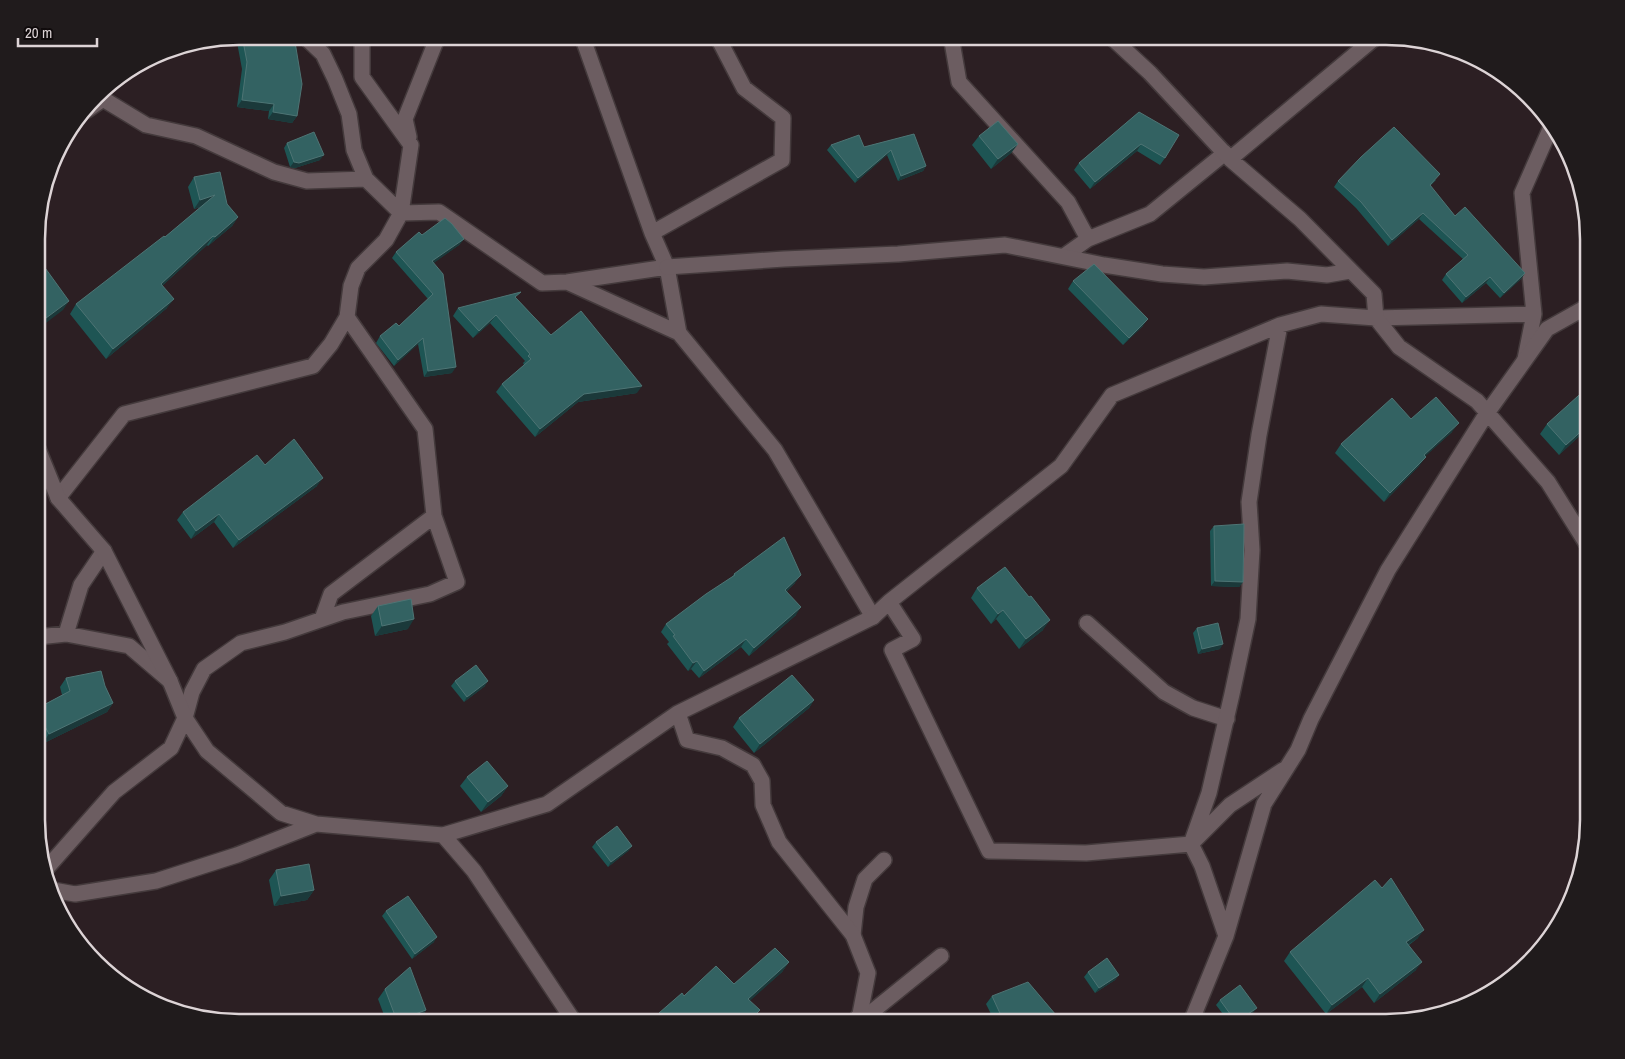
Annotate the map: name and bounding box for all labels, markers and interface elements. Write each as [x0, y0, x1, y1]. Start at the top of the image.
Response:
scale bar [18, 15, 96, 47]
text: 20 m [25, 22, 52, 43]

